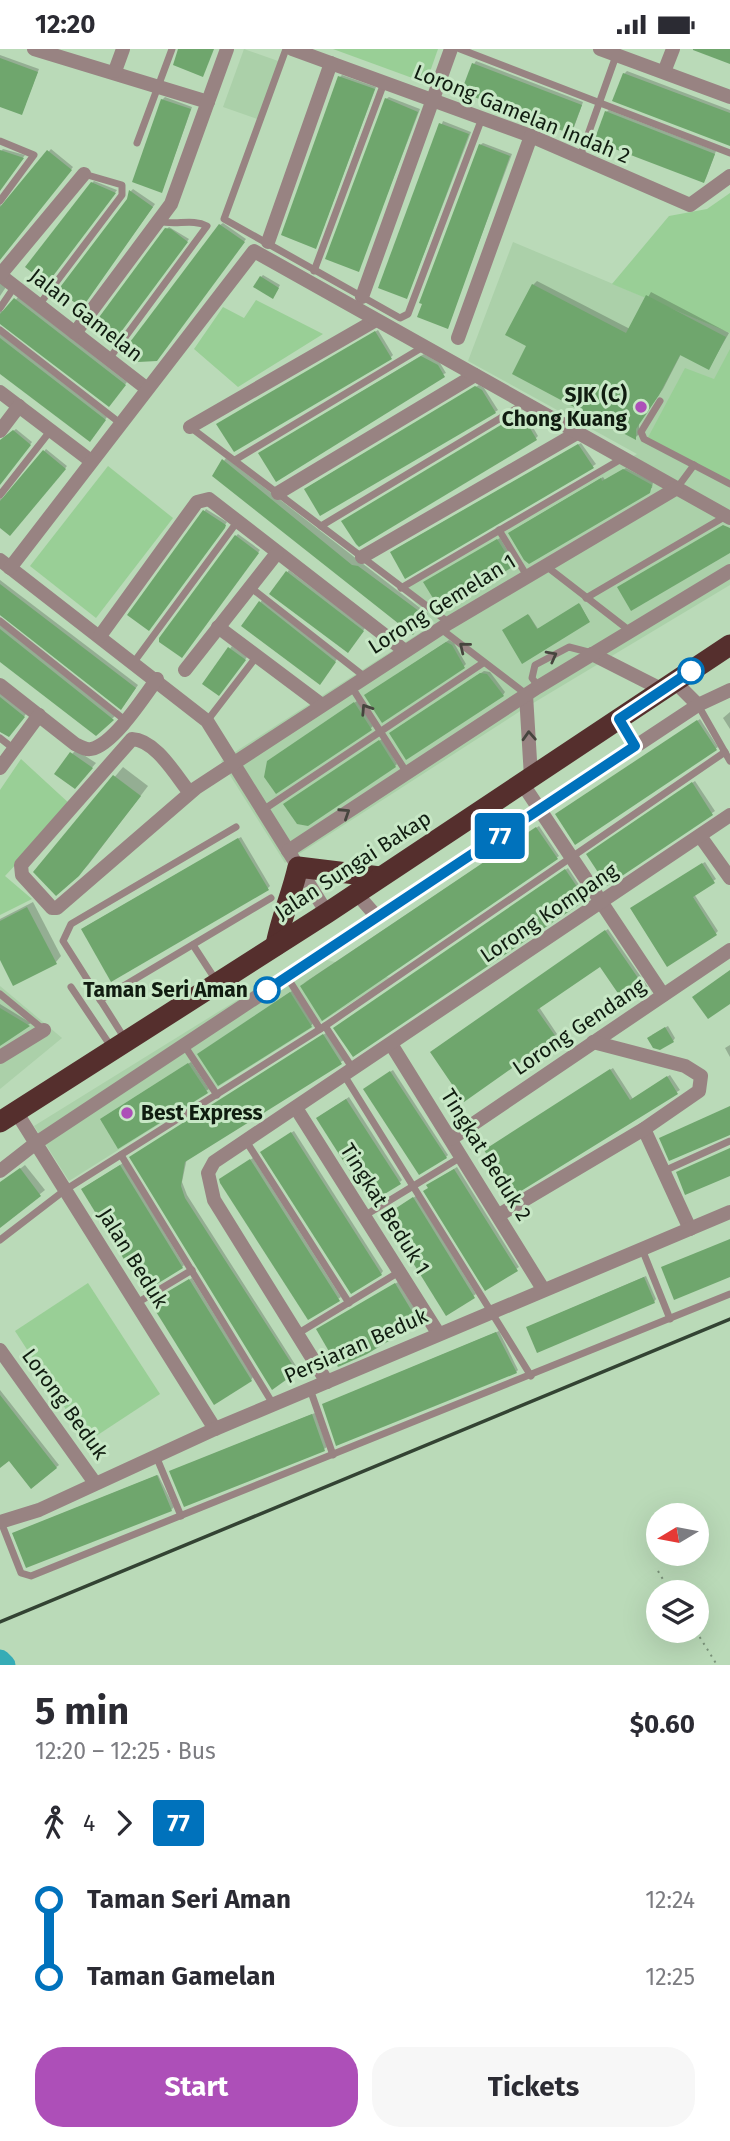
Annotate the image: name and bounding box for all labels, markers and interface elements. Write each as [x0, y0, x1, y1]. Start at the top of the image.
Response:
text: 12:20 [35, 9, 95, 40]
street label: Lorong Gamelan Indah 2 [410, 59, 634, 169]
street label: Jalan Gamelan [24, 263, 148, 367]
place label: SJK (C) Chong Kuang [502, 382, 627, 432]
marker: SJK (C) Chong Kuang [633, 399, 649, 415]
street label: Lorong Gemelan 1 [363, 548, 521, 660]
one-way arrow [459, 643, 472, 655]
one-way arrow [545, 651, 557, 664]
unlabelled marker [678, 658, 704, 684]
one-way arrow [361, 704, 374, 717]
one-way arrow [522, 730, 537, 741]
street label: Jalan Sungai Bakap [270, 805, 436, 925]
one-way arrow [337, 809, 350, 822]
line badge: 77 [468, 813, 532, 859]
text: 77 [489, 822, 511, 850]
street label: Lorong Kompang [475, 857, 623, 969]
street label: Lorong Gendang [508, 973, 651, 1081]
place label: Taman Seri Aman [83, 977, 248, 1003]
marker: Taman Seri Aman [254, 977, 280, 1003]
street label: Tingkat Beduk 2 [435, 1084, 537, 1226]
place label: Best Express [141, 1100, 263, 1126]
marker: Best Express [119, 1105, 135, 1121]
street label: Tingkat Beduk 1 [334, 1139, 436, 1279]
street label: Jalan Beduk [92, 1203, 174, 1313]
street label: Persiaran Beduk [280, 1303, 432, 1389]
street label: Lorong Beduk [16, 1344, 114, 1465]
north arrow [646, 1503, 709, 1566]
map controls [646, 1503, 709, 1643]
button: layers [646, 1580, 709, 1643]
text: 5 min [35, 1688, 129, 1734]
text: $0.60 [630, 1709, 695, 1740]
text: 12:20 – 12:25 · Bus [35, 1737, 216, 1765]
icon: walk [35, 1804, 73, 1842]
icon: forward [105, 1804, 143, 1842]
text: 4 [83, 1809, 95, 1837]
text: 77 [167, 1809, 190, 1837]
text: Taman Seri Aman [87, 1884, 291, 1915]
text: 12:24 [645, 1886, 695, 1914]
text: Taman Gamelan [87, 1961, 276, 1992]
text: 12:25 [645, 1963, 695, 1991]
button: Start [35, 2047, 358, 2127]
button: Tickets [372, 2047, 695, 2127]

